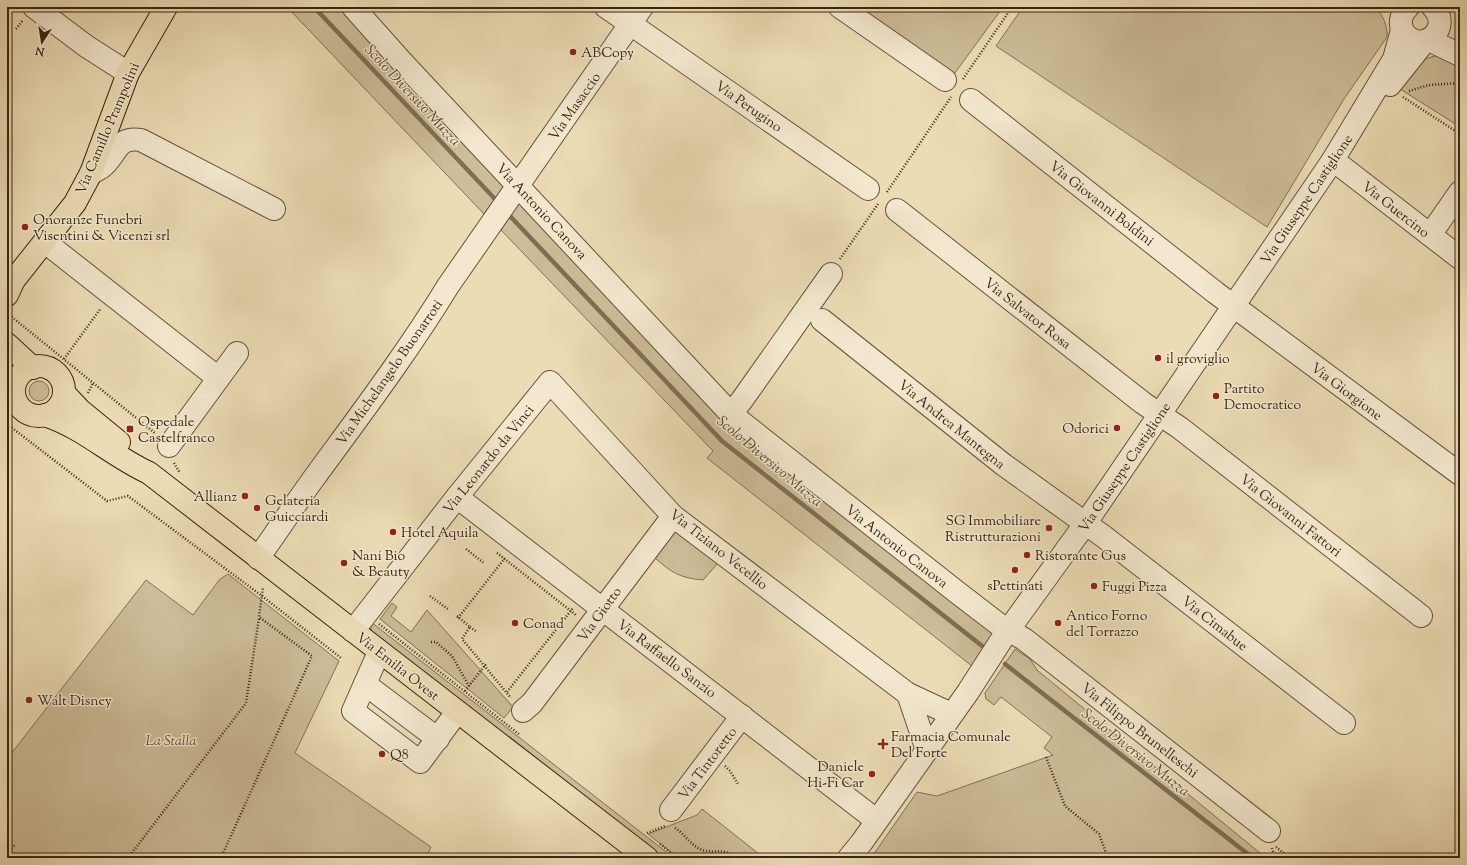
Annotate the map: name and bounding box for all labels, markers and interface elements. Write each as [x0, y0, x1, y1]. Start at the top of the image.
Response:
north arrow [22, 22, 62, 62]
water label: Scolo Diversivo Muzza [359, 40, 465, 152]
text: N [34, 42, 47, 60]
place label: ABCopy [581, 44, 634, 64]
marker: ABCopy [568, 47, 578, 57]
street label: Via Camillo Prampolini [72, 60, 146, 198]
street label: Via Masaccio [545, 69, 607, 145]
street label: Via Perugino [710, 77, 786, 138]
street label: Via Giuseppe Castiglione [1257, 131, 1359, 269]
street label: Via Giovanni Boldini [1044, 157, 1157, 252]
street label: Via Antonio Canova [490, 160, 591, 265]
street label: Via Guercino [1357, 178, 1433, 244]
place label: Onoranze Funebri Visentini & Vicenzi srl [33, 211, 170, 247]
marker: Onoranze Funebri Visentini & Vicenzi srl [20, 222, 30, 232]
street label: Via Salvator Rosa [979, 274, 1075, 355]
street label: Via Michelangelo Buonarroti [333, 296, 449, 450]
place label: il groviglio [1166, 350, 1230, 370]
marker: il groviglio [1153, 353, 1163, 363]
street label: Via Giorgione [1306, 359, 1386, 426]
street label: Via Andrea Mantegna [893, 376, 1009, 475]
place label: Partito Democratico [1224, 380, 1302, 416]
marker: Partito Democratico [1211, 391, 1221, 401]
street label: Via Giuseppe Castiglione [1075, 399, 1177, 537]
street label: Via Leonardo da Vinci [439, 402, 540, 519]
water label: Scolo Diversivo Muzza [712, 412, 827, 513]
place label: Ospedale Castelfranco [138, 413, 215, 449]
place label: Odorici [1062, 420, 1109, 440]
marker: Odorici [1112, 423, 1122, 433]
marker: Ospedale Castelfranco [125, 424, 135, 434]
street label: Via Giovanni Fattori [1235, 470, 1345, 563]
place label: Allianz [194, 488, 237, 508]
marker: Allianz [240, 491, 250, 501]
place label: Gelateria Guicciardi [265, 492, 328, 528]
street label: Via Antonio Canova [840, 501, 952, 594]
marker: Gelateria Guicciardi [252, 503, 262, 513]
street label: Via Tiziano Vecellio [664, 506, 772, 596]
place label: SG Immobiliare Ristrutturazioni [945, 512, 1041, 548]
marker: SG Immobiliare Ristrutturazioni [1044, 523, 1054, 533]
place label: Hotel Aquila [401, 524, 479, 544]
marker: Hotel Aquila [388, 527, 398, 537]
place label: Naní Bio & Beauty [352, 547, 410, 583]
place label: Ristorante Gus [1035, 547, 1126, 567]
marker: Ristorante Gus [1022, 550, 1032, 560]
marker: Naní Bio & Beauty [339, 558, 349, 568]
marker: sPettinati [1010, 565, 1020, 575]
place label: sPettinati [987, 577, 1043, 597]
place label: Fuggi Pizza [1102, 578, 1167, 598]
marker: Fuggi Pizza [1089, 581, 1099, 591]
street label: Via Giotto [574, 583, 628, 647]
street label: Via Cimabue [1176, 592, 1251, 657]
place label: Antico Forno del Torrazzo [1066, 607, 1148, 643]
place label: Conad [523, 615, 564, 635]
street label: Via Raffaello Sanzio [612, 616, 720, 704]
marker: Conad [510, 618, 520, 628]
marker: Antico Forno del Torrazzo [1053, 618, 1063, 628]
street label: Via Emilia Ovest [351, 629, 443, 707]
street label: Via Filippo Brunelleschi [1076, 679, 1202, 784]
place label: Walt Disney [37, 692, 112, 712]
marker: Walt Disney [24, 695, 34, 705]
water label: Scolo Diversivo Muzza [1076, 704, 1194, 802]
street label: Via Tintoretto [675, 723, 743, 805]
place label: Farmacia Comunale Del Forte [891, 728, 1011, 764]
park label: La Stalla [145, 732, 197, 752]
marker: Farmacia Comunale Del Forte [878, 739, 888, 749]
place label: Q8 [390, 746, 409, 766]
marker: Q8 [377, 749, 387, 759]
place label: Daniele Hi-Fi Car [807, 758, 865, 794]
marker: Daniele Hi-Fi Car [867, 769, 877, 779]

